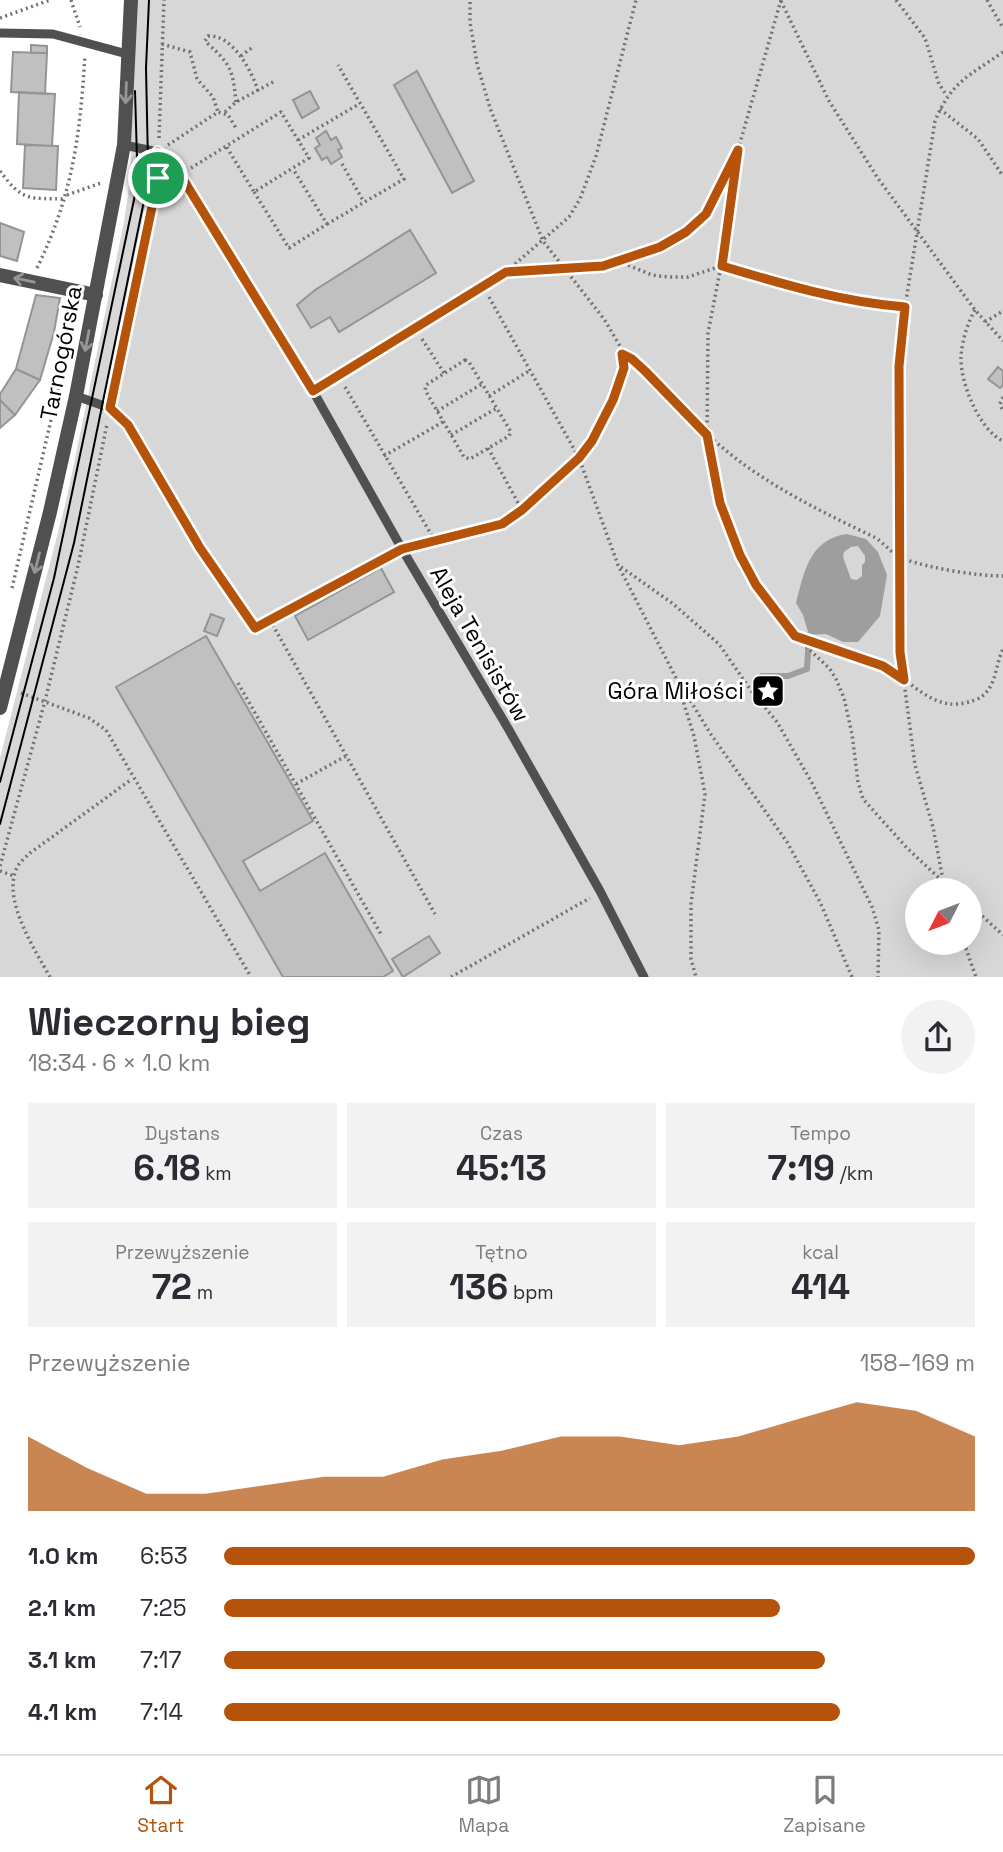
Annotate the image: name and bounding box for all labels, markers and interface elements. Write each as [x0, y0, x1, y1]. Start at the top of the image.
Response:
one-way arrow [119, 81, 133, 104]
pin [128, 148, 188, 208]
icon: arrive [139, 159, 177, 197]
one-way arrow [13, 273, 36, 287]
street label: Tarnogórska [33, 283, 89, 423]
one-way arrow [80, 329, 93, 352]
one-way arrow [30, 551, 43, 574]
street label: Aleja Tenisistów [423, 561, 537, 727]
place icon: Góra Miłości [749, 672, 787, 710]
place label: Góra Miłości [607, 676, 744, 706]
north arrow [905, 878, 982, 956]
map controls [905, 878, 982, 955]
text: Wieczorny bieg [28, 998, 311, 1046]
button: share [901, 1000, 975, 1074]
text: 18:34 · 6 × 1.0 km [28, 1048, 210, 1078]
text: Dystans [145, 1121, 220, 1146]
text: Czas [480, 1121, 523, 1146]
text: Tempo [790, 1121, 851, 1146]
text: 6.18 [133, 1146, 200, 1190]
text: 45:13 [456, 1146, 547, 1190]
text: 7:19 [768, 1146, 835, 1190]
text: km [200, 1161, 232, 1186]
text: /km [835, 1161, 873, 1186]
text: Przewyższenie [115, 1240, 250, 1265]
text: Tętno [475, 1240, 528, 1265]
text: kcal [802, 1240, 839, 1265]
text: 72 [152, 1265, 192, 1309]
text: 136 [449, 1265, 508, 1309]
text: 414 [791, 1265, 850, 1309]
text: m [192, 1280, 213, 1305]
text: bpm [508, 1280, 554, 1305]
text: Przewyższenie [28, 1348, 191, 1378]
text: 158–169 m [860, 1348, 975, 1378]
text: 1.0 km [28, 1541, 98, 1571]
text: 6:53 [140, 1541, 188, 1571]
text: 2.1 km [28, 1593, 96, 1623]
text: 7:25 [140, 1593, 186, 1623]
text: 3.1 km [28, 1645, 97, 1675]
text: 7:17 [140, 1645, 181, 1675]
text: 4.1 km [28, 1697, 97, 1727]
text: 7:14 [140, 1697, 183, 1727]
tab: Start [137, 1771, 184, 1838]
tab: Mapa [459, 1771, 509, 1838]
tab: Zapisane [783, 1771, 866, 1838]

